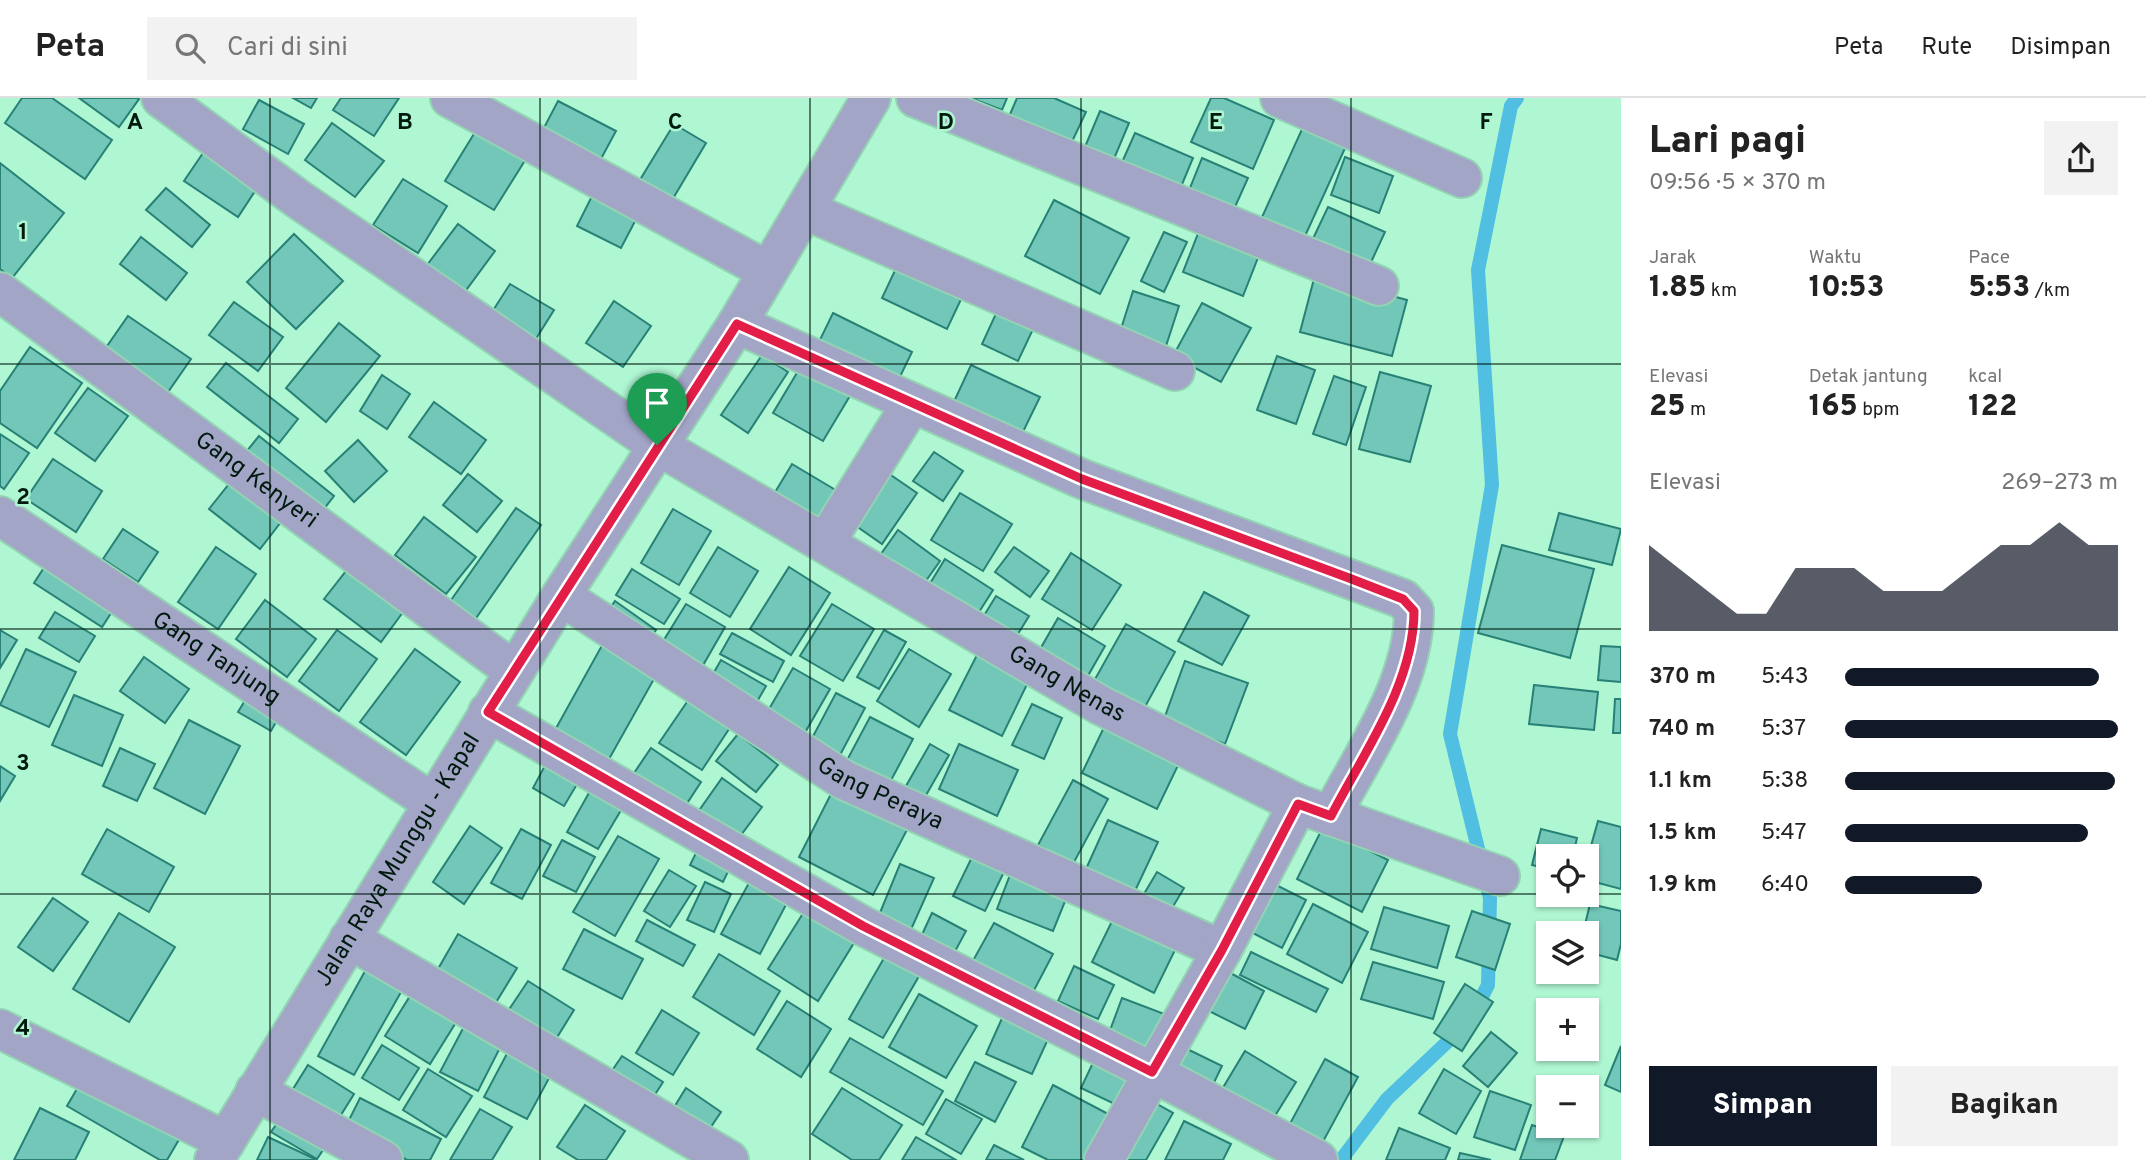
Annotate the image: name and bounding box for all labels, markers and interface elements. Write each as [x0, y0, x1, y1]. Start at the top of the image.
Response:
search box [147, 17, 637, 80]
text: Peta [35, 27, 105, 69]
icon: search [171, 29, 209, 67]
text: Cari di sini [227, 32, 348, 65]
text: Peta [1834, 33, 1883, 63]
text: Rute [1921, 33, 1972, 63]
text: Disimpan [2010, 33, 2111, 63]
text: A [127, 109, 143, 138]
text: B [397, 109, 413, 138]
text: C [668, 109, 682, 138]
text: D [938, 109, 954, 138]
text: E [1209, 109, 1223, 138]
text: F [1479, 109, 1493, 138]
text: Lari pagi [1649, 118, 1806, 167]
button: share [2044, 121, 2118, 195]
text: 09:56 · 5 × 370 m [1649, 169, 1826, 198]
text: 1 [18, 219, 28, 248]
text: Jarak [1649, 246, 1697, 270]
text: Waktu [1809, 246, 1861, 270]
text: Pace [1968, 246, 2010, 270]
text: 1.85 [1649, 270, 1706, 307]
text: 10:53 [1809, 270, 1884, 307]
text: 5:53 [1968, 270, 2030, 307]
text: km [1706, 279, 1737, 303]
text: /km [2030, 279, 2070, 303]
text: Elevasi [1649, 365, 1708, 389]
text: Detak jantung [1809, 365, 1928, 389]
text: kcal [1968, 365, 2002, 389]
pin [627, 373, 687, 445]
icon: arrive [638, 384, 676, 422]
text: 25 [1649, 389, 1686, 426]
text: 165 [1809, 389, 1858, 426]
text: 122 [1968, 389, 2017, 426]
text: m [1686, 398, 1706, 422]
text: bpm [1858, 398, 1900, 422]
street label: Gang Kenyeri [189, 425, 323, 536]
text: Elevasi [1649, 469, 1721, 498]
text: 269–273 m [2001, 469, 2118, 498]
text: 2 [16, 484, 30, 513]
street label: Gang Tanjung [146, 606, 286, 713]
street label: Gang Nenas [1003, 639, 1130, 730]
text: 370 m [1649, 663, 1716, 692]
text: 5:43 [1761, 663, 1809, 692]
text: 740 m [1649, 715, 1715, 744]
text: 5:37 [1761, 715, 1806, 744]
street label: Jalan Raya Munggu - Kapal [309, 728, 488, 993]
text: 3 [16, 750, 30, 779]
street label: Gang Peraya [811, 751, 948, 838]
text: 1.1 km [1649, 767, 1712, 796]
text: 5:38 [1761, 767, 1808, 796]
text: 1.5 km [1649, 819, 1717, 848]
text: 5:47 [1761, 819, 1807, 848]
map controls [1536, 844, 1599, 1138]
button: locate [1536, 844, 1599, 907]
text: 1.9 km [1649, 871, 1717, 900]
text: 6:40 [1761, 871, 1809, 900]
button: layers [1536, 921, 1599, 984]
button: + [1536, 998, 1599, 1061]
text: 4 [16, 1015, 30, 1044]
button: Simpan [1649, 1066, 1877, 1146]
button: Bagikan [1891, 1066, 2118, 1146]
button: − [1536, 1075, 1599, 1138]

